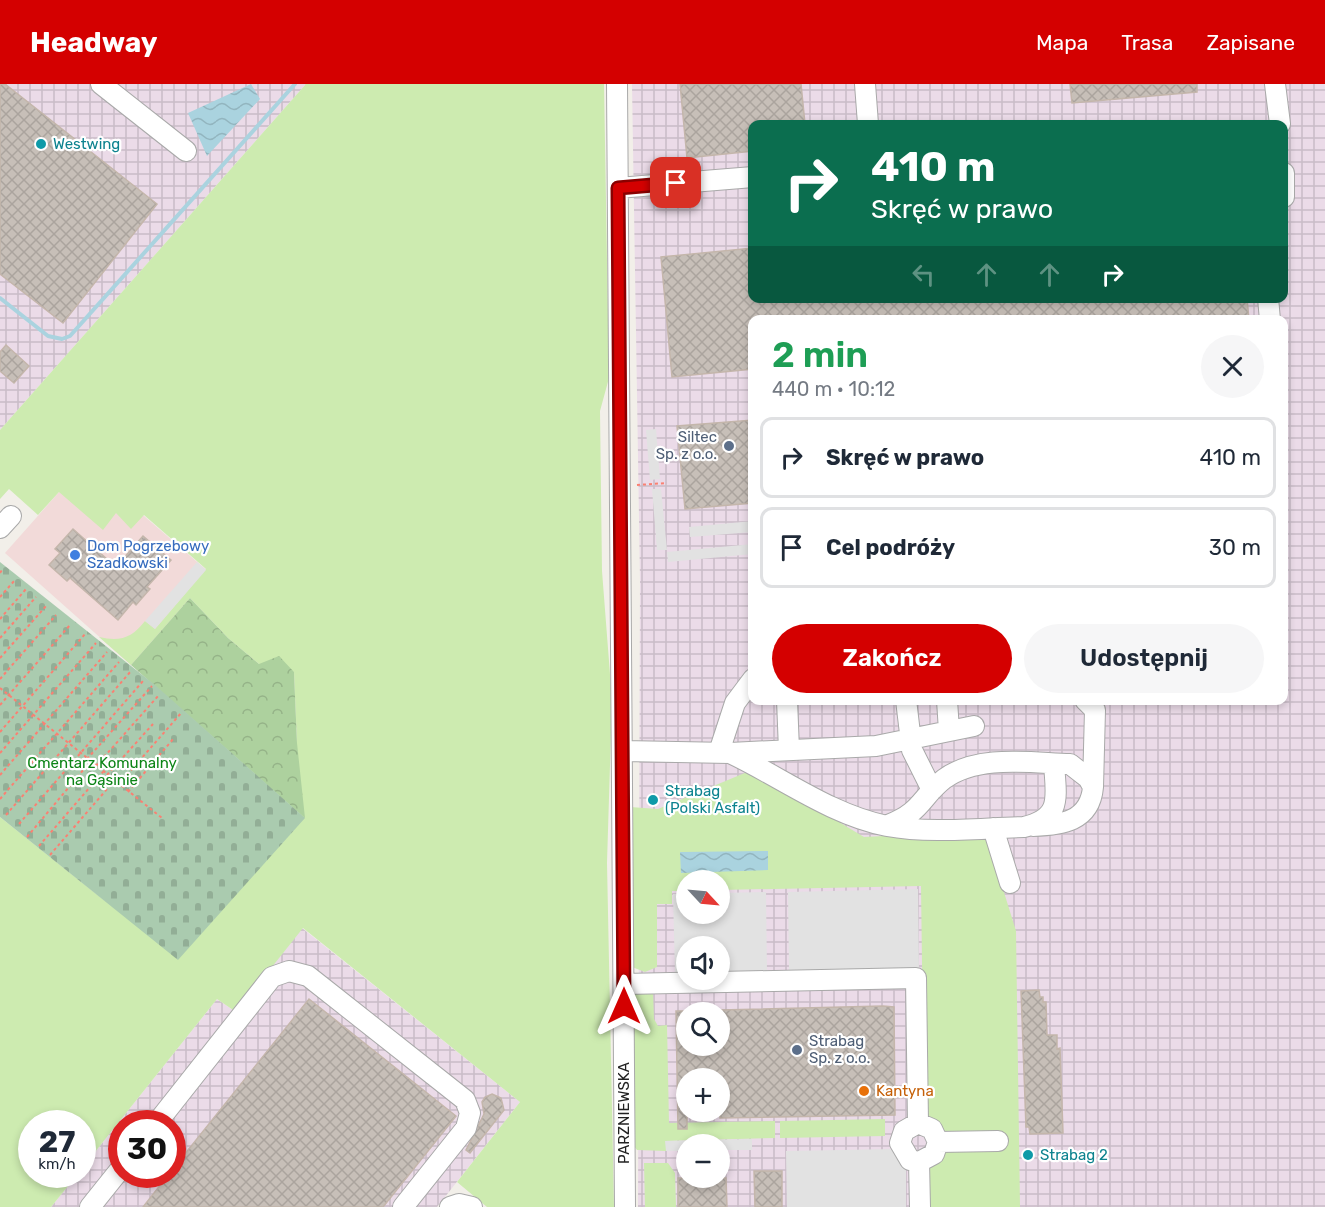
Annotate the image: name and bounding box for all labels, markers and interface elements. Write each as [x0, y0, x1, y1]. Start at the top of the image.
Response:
text: Headway [30, 26, 157, 59]
text: Mapa [1036, 30, 1088, 55]
text: Trasa [1121, 30, 1173, 55]
text: Zapisane [1206, 30, 1295, 55]
place label: Westwing [53, 135, 120, 153]
marker: Westwing [34, 137, 48, 151]
text: 410 m [871, 142, 996, 192]
icon: right [772, 144, 850, 222]
pin [650, 157, 701, 208]
icon: arrive [659, 166, 692, 199]
text: Skręć w prawo [871, 193, 1053, 225]
icon: left [907, 258, 940, 291]
icon: ahead [970, 258, 1003, 291]
icon: ahead [1033, 258, 1066, 291]
icon: right [1096, 258, 1129, 291]
text: 2 min [772, 333, 868, 376]
button: close [1201, 335, 1264, 398]
text: 440 m · 10:12 [772, 377, 895, 401]
place label: Siltec Sp. z o.o. [656, 428, 717, 463]
marker: Siltec Sp. z o.o. [722, 439, 736, 453]
icon: right [775, 441, 808, 474]
text: Skręć w prawo [826, 444, 984, 471]
text: 410 m [1199, 444, 1261, 471]
icon: arrive [775, 531, 808, 564]
text: Cel podróży [826, 534, 955, 561]
text: 30 m [1209, 534, 1261, 561]
place label: Dom Pogrzebowy Szadkowski [87, 537, 209, 572]
marker: Dom Pogrzebowy Szadkowski [68, 548, 82, 562]
button: Zakończ [772, 624, 1012, 693]
button: Udostępnij [1024, 624, 1264, 693]
park label: Cmentarz Komunalny na Gąsinie [27, 754, 177, 789]
place label: Strabag (Polski Asfalt) [665, 782, 760, 817]
marker: Strabag (Polski Asfalt) [646, 793, 660, 807]
north arrow [676, 870, 730, 924]
map controls [676, 870, 730, 1188]
button: sound [676, 936, 730, 990]
position arrow [592, 974, 656, 1038]
button: search [676, 1002, 730, 1056]
place label: Strabag Sp. z o.o. [809, 1032, 870, 1067]
marker: Strabag Sp. z o.o. [790, 1043, 804, 1057]
street label: PARZNIEWSKA [615, 1062, 633, 1164]
button: + [676, 1068, 730, 1122]
place label: Kantyna [876, 1082, 934, 1100]
marker: Kantyna [857, 1084, 871, 1098]
speed limit sign: 30 [108, 1110, 186, 1188]
text: 27 [39, 1124, 75, 1160]
button: − [676, 1134, 730, 1188]
place label: Strabag 2 [1040, 1146, 1108, 1164]
marker: Strabag 2 [1021, 1148, 1035, 1162]
text: km/h [38, 1155, 76, 1173]

